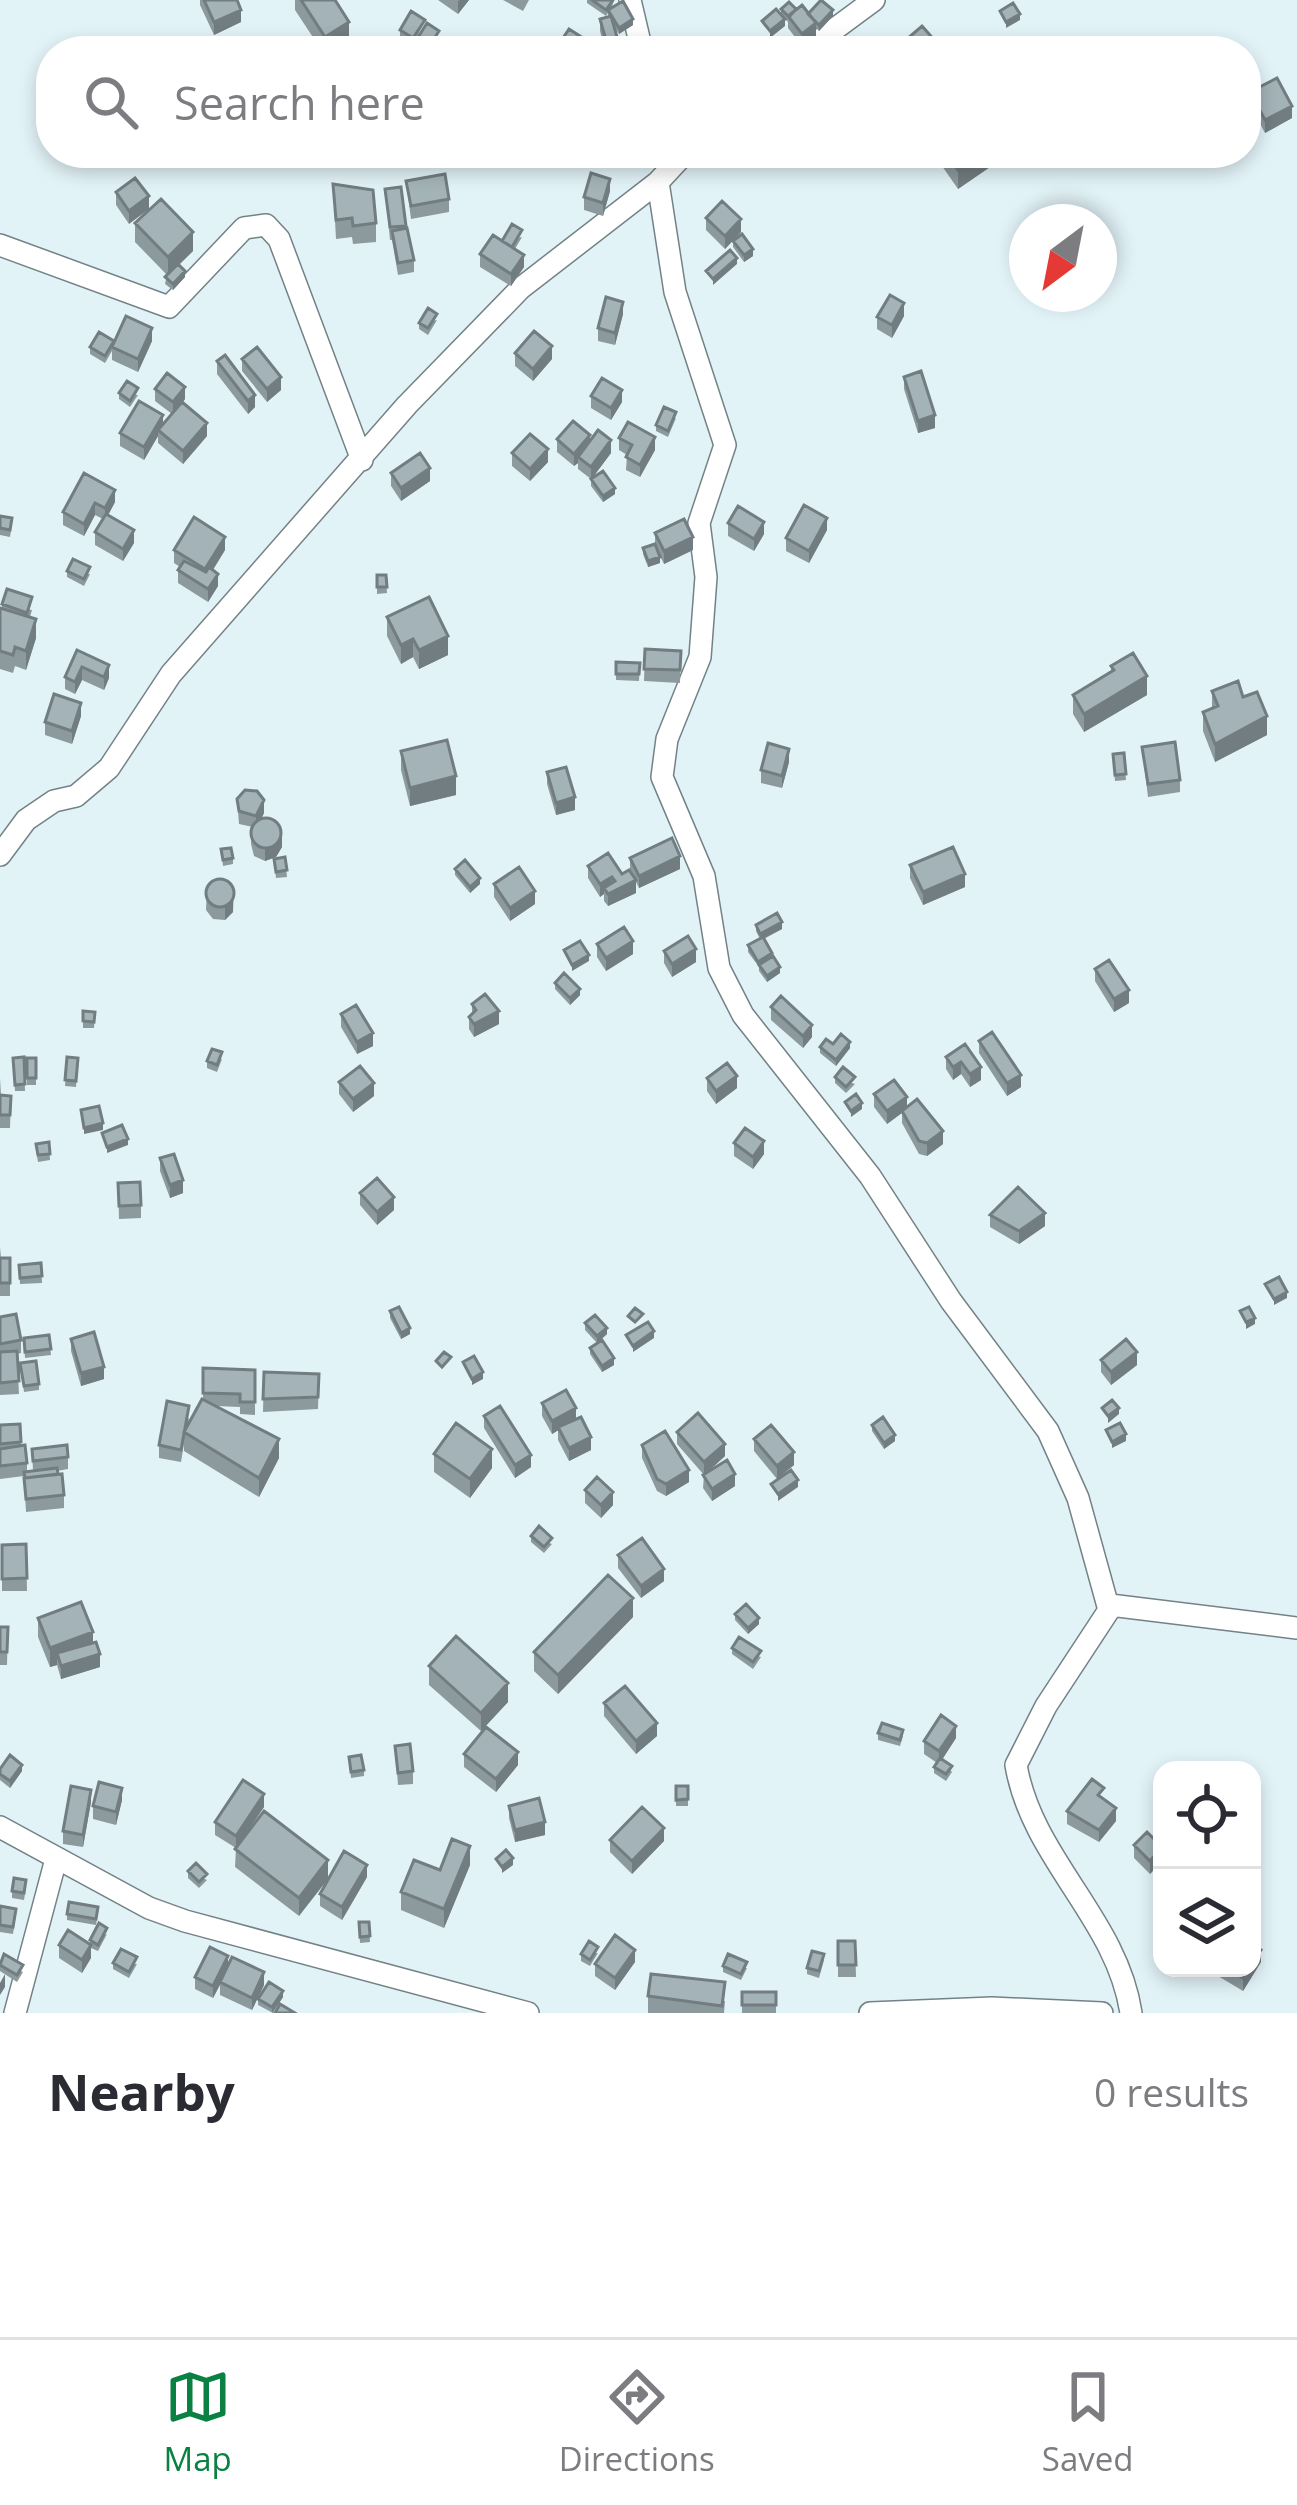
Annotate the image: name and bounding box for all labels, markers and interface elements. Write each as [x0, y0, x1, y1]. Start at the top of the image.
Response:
search box [36, 36, 1261, 168]
icon: search [78, 69, 144, 135]
text: Search here [174, 72, 425, 133]
north arrow [1009, 204, 1117, 312]
map controls [1153, 1761, 1261, 1977]
button: locate [1153, 1761, 1261, 1869]
button: layers [1153, 1869, 1261, 1977]
text: Nearby [48, 2056, 235, 2126]
text: 0 results [1094, 2065, 1249, 2118]
tab: Map [164, 2364, 232, 2481]
tab: Directions [559, 2364, 715, 2481]
tab: Saved [1042, 2364, 1133, 2481]

